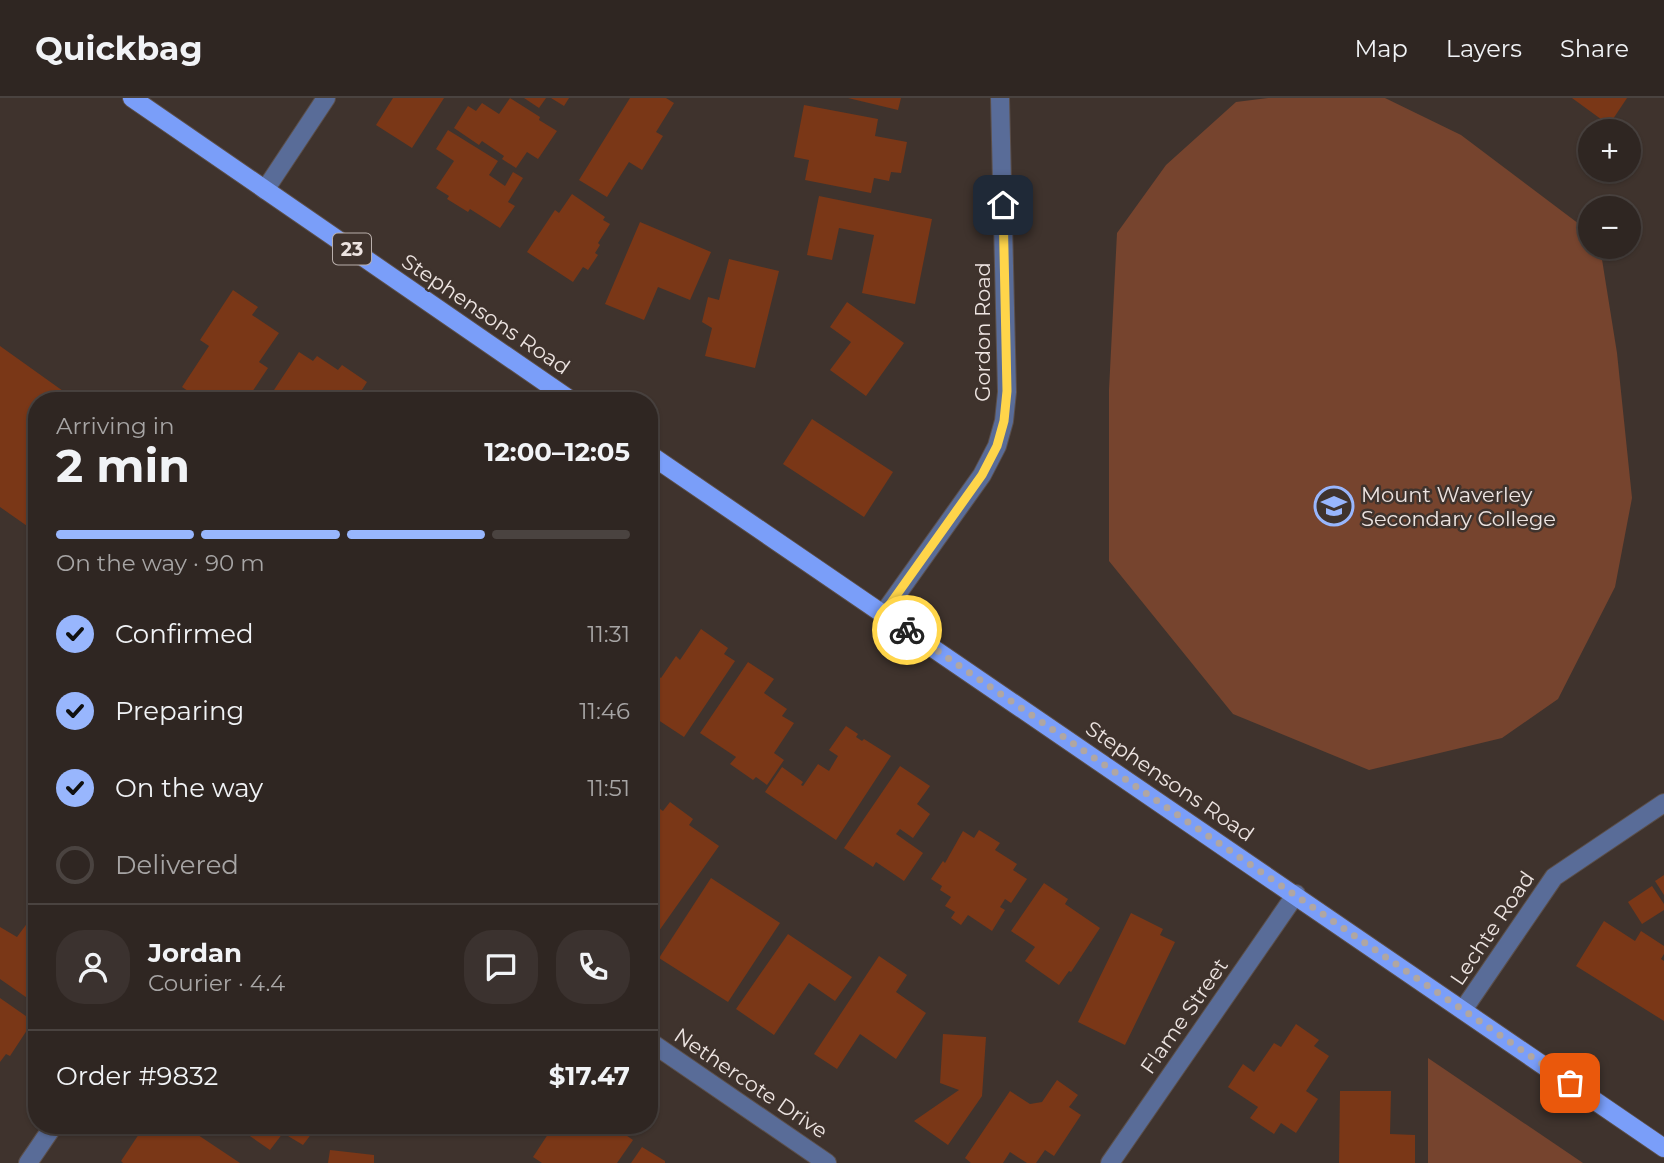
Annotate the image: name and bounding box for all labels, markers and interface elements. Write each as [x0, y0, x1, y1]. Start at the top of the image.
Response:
text: Quickbag [35, 28, 203, 68]
text: Map [1354, 34, 1408, 63]
text: Layers [1446, 34, 1522, 63]
text: Share [1560, 34, 1629, 63]
map controls [1578, 119, 1641, 259]
button: + [1578, 119, 1641, 182]
pin [973, 175, 1033, 235]
icon: home [984, 186, 1022, 224]
button: − [1578, 196, 1641, 259]
road number: 23 [333, 234, 371, 265]
street label: Stephensons Road [397, 248, 575, 380]
street label: Gordon Road [970, 262, 995, 402]
text: Arriving in [56, 412, 175, 440]
text: 12:00–12:05 [484, 436, 630, 468]
text: 2 min [56, 437, 190, 494]
place label: Mount Waverley Secondary College [1361, 482, 1556, 531]
school or university icon: Mount Waverley Secondary College [1313, 485, 1355, 527]
text: On the way · 90 m [56, 549, 265, 577]
courier [872, 595, 942, 665]
icon: bike [888, 611, 926, 649]
icon: check [56, 615, 94, 653]
text: Confirmed [115, 618, 254, 650]
text: 11:31 [587, 620, 630, 648]
icon: check [56, 692, 94, 730]
text: Preparing [115, 695, 244, 727]
text: 11:46 [579, 697, 630, 725]
street label: Stephensons Road [1081, 715, 1259, 847]
icon: check [56, 769, 94, 807]
text: On the way [115, 772, 263, 804]
text: 11:51 [587, 774, 630, 802]
text: Delivered [115, 849, 239, 881]
street label: Lechte Road [1445, 866, 1539, 990]
button: person [56, 930, 130, 1004]
button: chat [464, 930, 538, 1004]
button: phone [556, 930, 630, 1004]
text: Jordan [148, 937, 242, 969]
street label: Flame Street [1135, 953, 1233, 1079]
text: Courier · 4.4 [148, 969, 285, 997]
street label: Nethercote Drive [670, 1022, 832, 1144]
pin [1540, 1053, 1600, 1113]
text: Order #9832 [56, 1060, 218, 1092]
text: $17.47 [549, 1060, 630, 1092]
icon: bag [1551, 1064, 1589, 1102]

